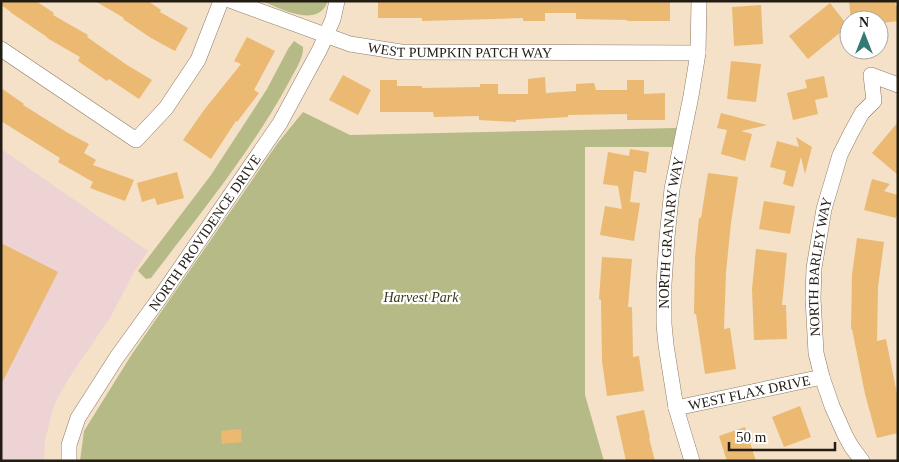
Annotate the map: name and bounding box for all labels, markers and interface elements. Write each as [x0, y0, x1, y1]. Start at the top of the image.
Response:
north arrow [839, 10, 889, 60]
text: N [859, 15, 869, 30]
street label: WEST PUMPKIN PATCH WAY [366, 40, 552, 61]
street label: NORTH PROVIDENCE DRIVE [146, 152, 264, 314]
street label: NORTH GRANARY WAY [657, 155, 686, 309]
street label: NORTH BARLEY WAY [806, 196, 835, 337]
park label: Harvest Park [382, 290, 459, 305]
street label: WEST FLAX DRIVE [687, 373, 812, 413]
scale bar [729, 420, 835, 452]
text: 50 m [736, 429, 767, 445]

